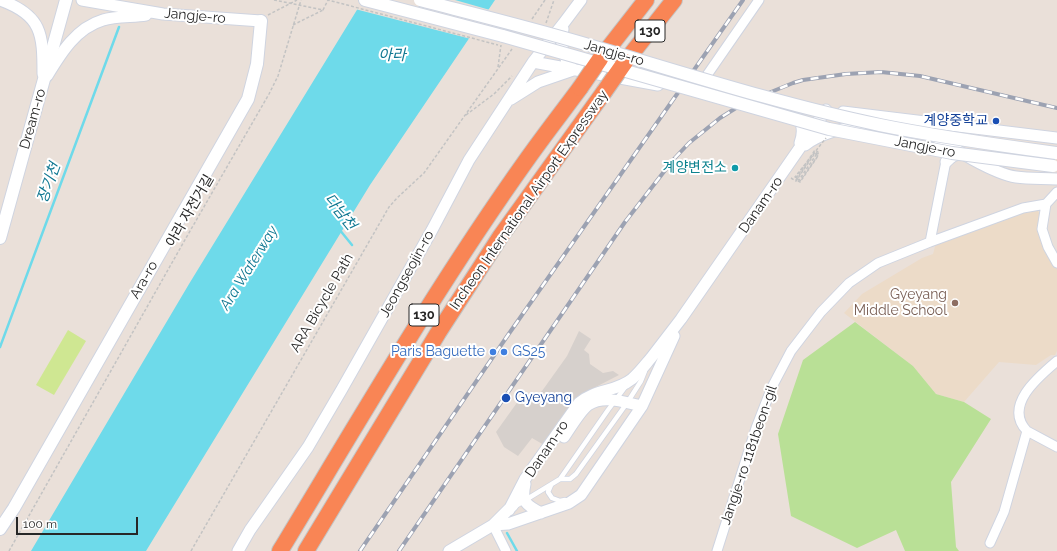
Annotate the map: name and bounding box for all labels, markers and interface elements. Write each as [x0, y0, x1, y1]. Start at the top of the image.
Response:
street label: Jangje-ro [164, 5, 226, 27]
road number: 130 [635, 20, 665, 42]
street label: Jangje-ro [582, 36, 646, 70]
water label: 아라 [378, 46, 406, 64]
street label: Dream-ro [16, 87, 50, 151]
street label: Incheon International Airport Expressway [446, 87, 612, 313]
place label: 계양중학교 [924, 113, 988, 129]
marker: 계양중학교 [991, 116, 1001, 126]
street label: Jangje-ro [893, 133, 957, 161]
water label: 장기천 [33, 160, 65, 206]
place label: 계양변전소 [663, 160, 727, 176]
marker: 계양변전소 [730, 163, 740, 173]
street label: 아라 자전거길 [163, 172, 217, 250]
street label: Danam-ro [735, 173, 787, 237]
water label: 다남천 [320, 190, 360, 234]
water label: Ara Waterway [216, 223, 282, 313]
street label: Jeongseojin-ro [376, 228, 438, 320]
street label: ARA Bicycle Path [287, 251, 357, 355]
street label: Ara-ro [126, 258, 162, 302]
place label: Gyeyang Middle School [854, 287, 947, 320]
marker: Gyeyang Middle School [950, 298, 960, 308]
road number: 130 [409, 304, 439, 326]
place label: Paris Baguette [391, 344, 485, 360]
place label: GS25 [512, 344, 545, 360]
marker: Paris Baguette [488, 347, 498, 357]
marker: GS25 [499, 347, 509, 357]
street label: Jangje-ro 1181beon-gil [717, 383, 781, 527]
place label: Gyeyang [515, 390, 572, 406]
marker: Gyeyang [500, 392, 512, 404]
street label: Danam-ro [522, 417, 572, 481]
scale bar [18, 509, 140, 535]
text: 100 m [23, 517, 57, 531]

